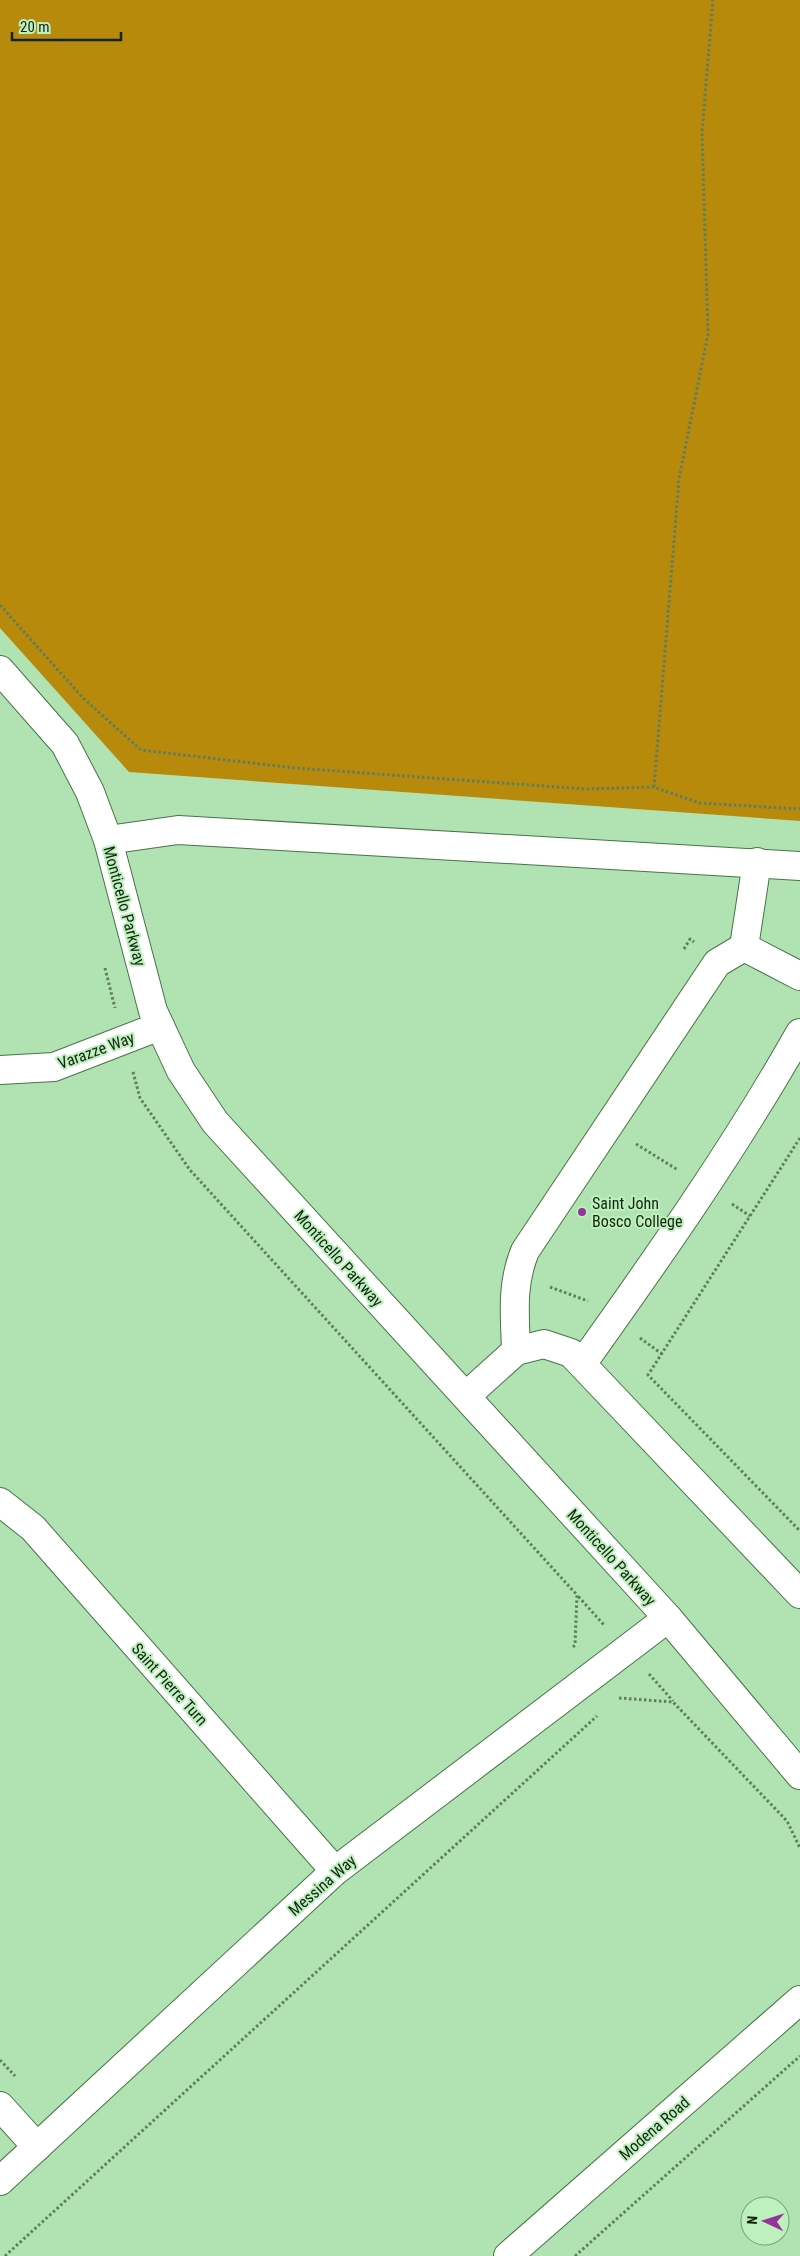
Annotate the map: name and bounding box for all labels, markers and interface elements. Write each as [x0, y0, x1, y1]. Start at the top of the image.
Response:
scale bar [12, 10, 121, 42]
text: 20 m [20, 18, 50, 36]
street label: Monticello Parkway [99, 844, 150, 968]
street label: Varazze Way [55, 1028, 137, 1073]
place label: Saint John Bosco College [592, 1194, 683, 1231]
street label: Monticello Parkway [290, 1206, 387, 1311]
marker: Saint John Bosco College [576, 1206, 588, 1218]
street label: Monticello Parkway [563, 1505, 660, 1610]
street label: Saint Pierre Turn [128, 1639, 212, 1729]
street label: Messina Way [285, 1851, 360, 1920]
street label: Modena Road [615, 2093, 693, 2164]
north arrow [740, 2196, 790, 2246]
text: N [744, 2215, 760, 2225]

